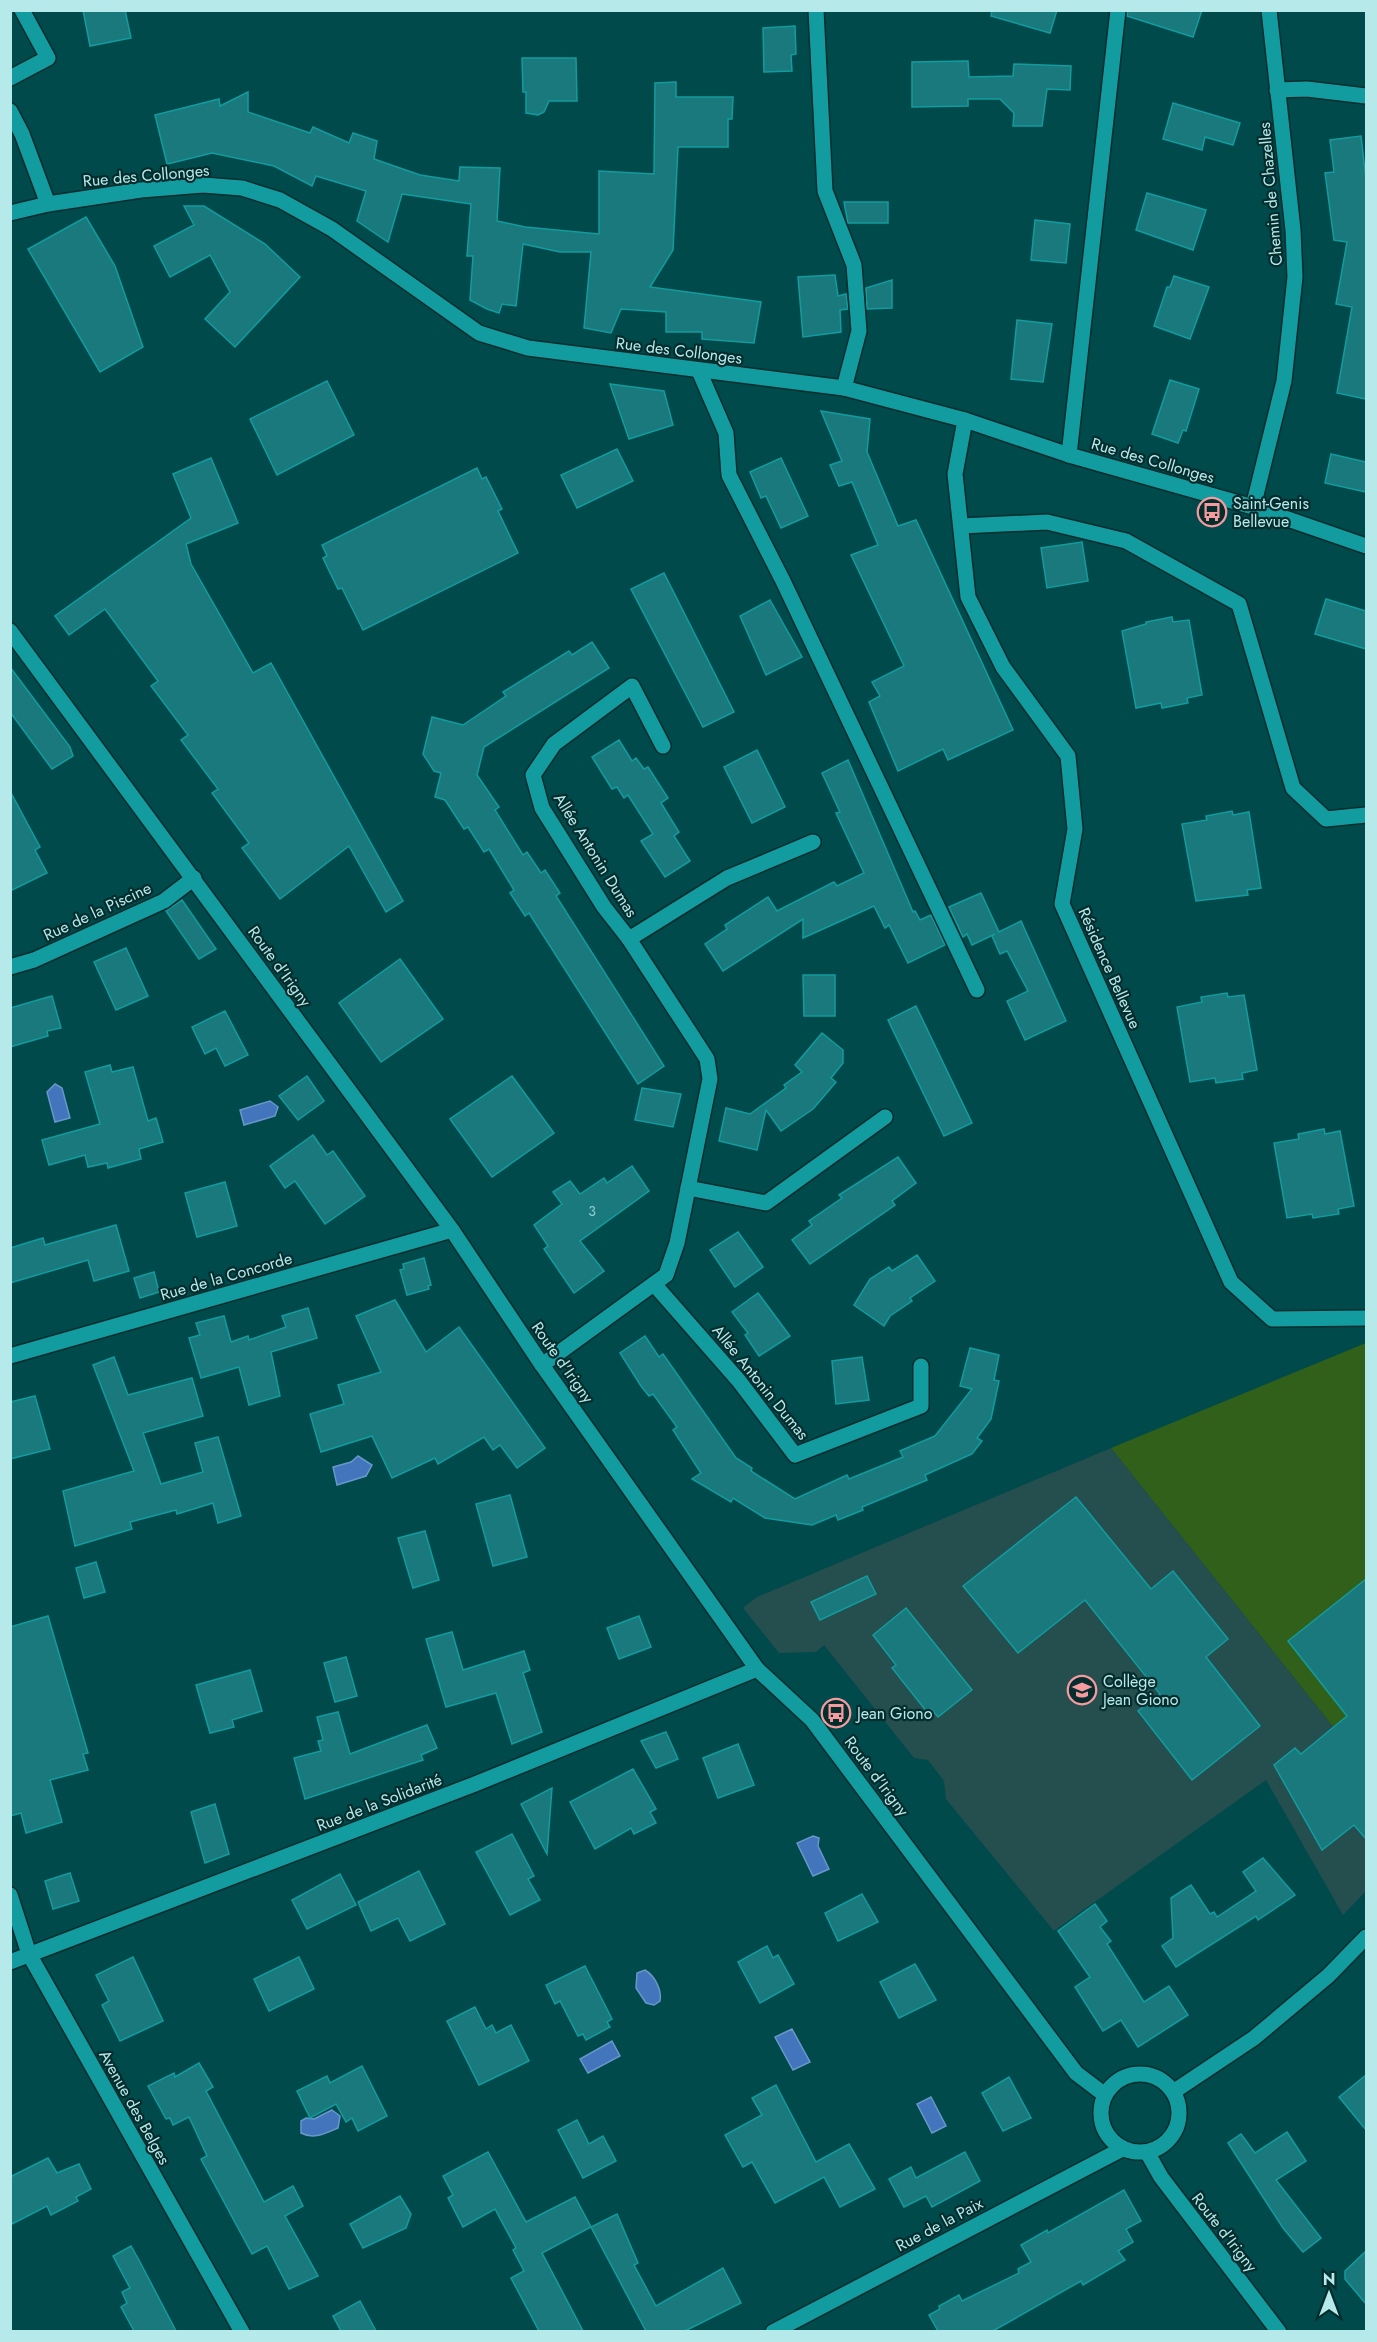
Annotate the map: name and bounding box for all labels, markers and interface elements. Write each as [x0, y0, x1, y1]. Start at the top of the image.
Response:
street label: Chemin de Chazelles [1253, 121, 1288, 267]
street label: Rue des Collonges [82, 159, 210, 192]
street label: Rue des Collonges [615, 331, 743, 370]
street label: Rue des Collonges [1089, 432, 1217, 489]
place label: Saint-Genis Bellevue [1233, 492, 1309, 533]
bus stop icon: Saint-Genis Bellevue [1196, 496, 1228, 528]
street label: Allée Antonin Dumas [548, 789, 643, 922]
street label: Rue de la Piscine [40, 876, 155, 947]
street label: Résidence Bellevue [1073, 904, 1147, 1032]
street label: Route d'Irigny [242, 921, 317, 1012]
house number: 3 [588, 1201, 596, 1221]
street label: Rue de la Concorde [158, 1247, 295, 1306]
street label: Route d'Irigny [526, 1317, 600, 1408]
street label: Allée Antonin Dumas [707, 1320, 814, 1445]
place label: Collège Jean Giono [1101, 1670, 1179, 1711]
school or university icon: Collège Jean Giono [1066, 1674, 1098, 1706]
bus stop icon: Jean Giono [820, 1697, 852, 1729]
place label: Jean Giono [855, 1702, 933, 1725]
street label: Route d'Irigny [839, 1732, 915, 1822]
street label: Rue de la Solidarité [313, 1768, 445, 1837]
street label: Avenue des Belges [93, 2046, 176, 2169]
street label: Route d'Irigny [1186, 2188, 1263, 2277]
street label: Rue de la Paix [892, 2192, 987, 2257]
north arrow [1299, 2264, 1359, 2324]
text: N [1323, 2268, 1335, 2291]

